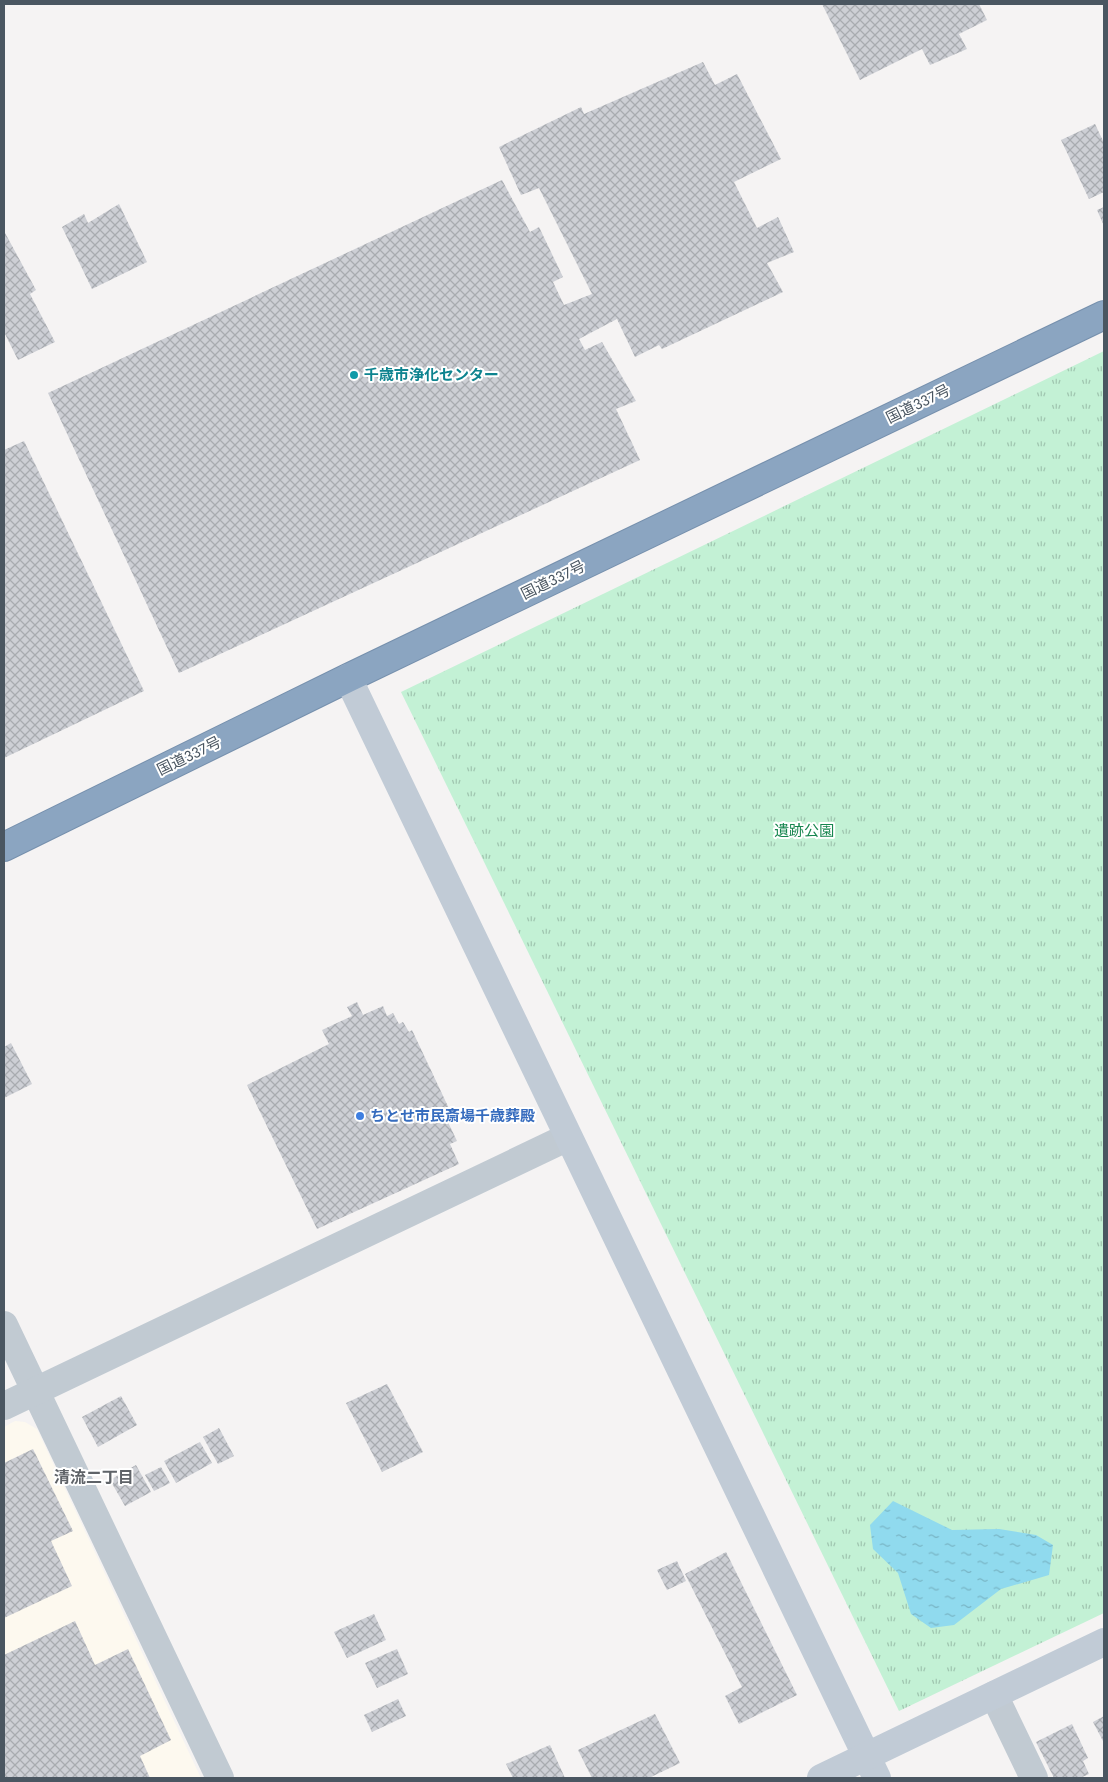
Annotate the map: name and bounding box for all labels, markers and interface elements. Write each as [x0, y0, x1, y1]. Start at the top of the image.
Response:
place label: 千歳市浄化センター [364, 364, 499, 386]
marker: 千歳市浄化センター [348, 369, 360, 381]
street label: 国道337号 [882, 379, 954, 429]
street label: 国道337号 [517, 555, 589, 605]
street label: 国道337号 [153, 731, 225, 781]
park label: 遺跡公園 [774, 820, 834, 842]
place label: ちとせ市民斎場千歳葬殿 [370, 1105, 535, 1127]
marker: ちとせ市民斎場千歳葬殿 [354, 1110, 366, 1122]
district label: 清流二丁目 [54, 1466, 134, 1489]

